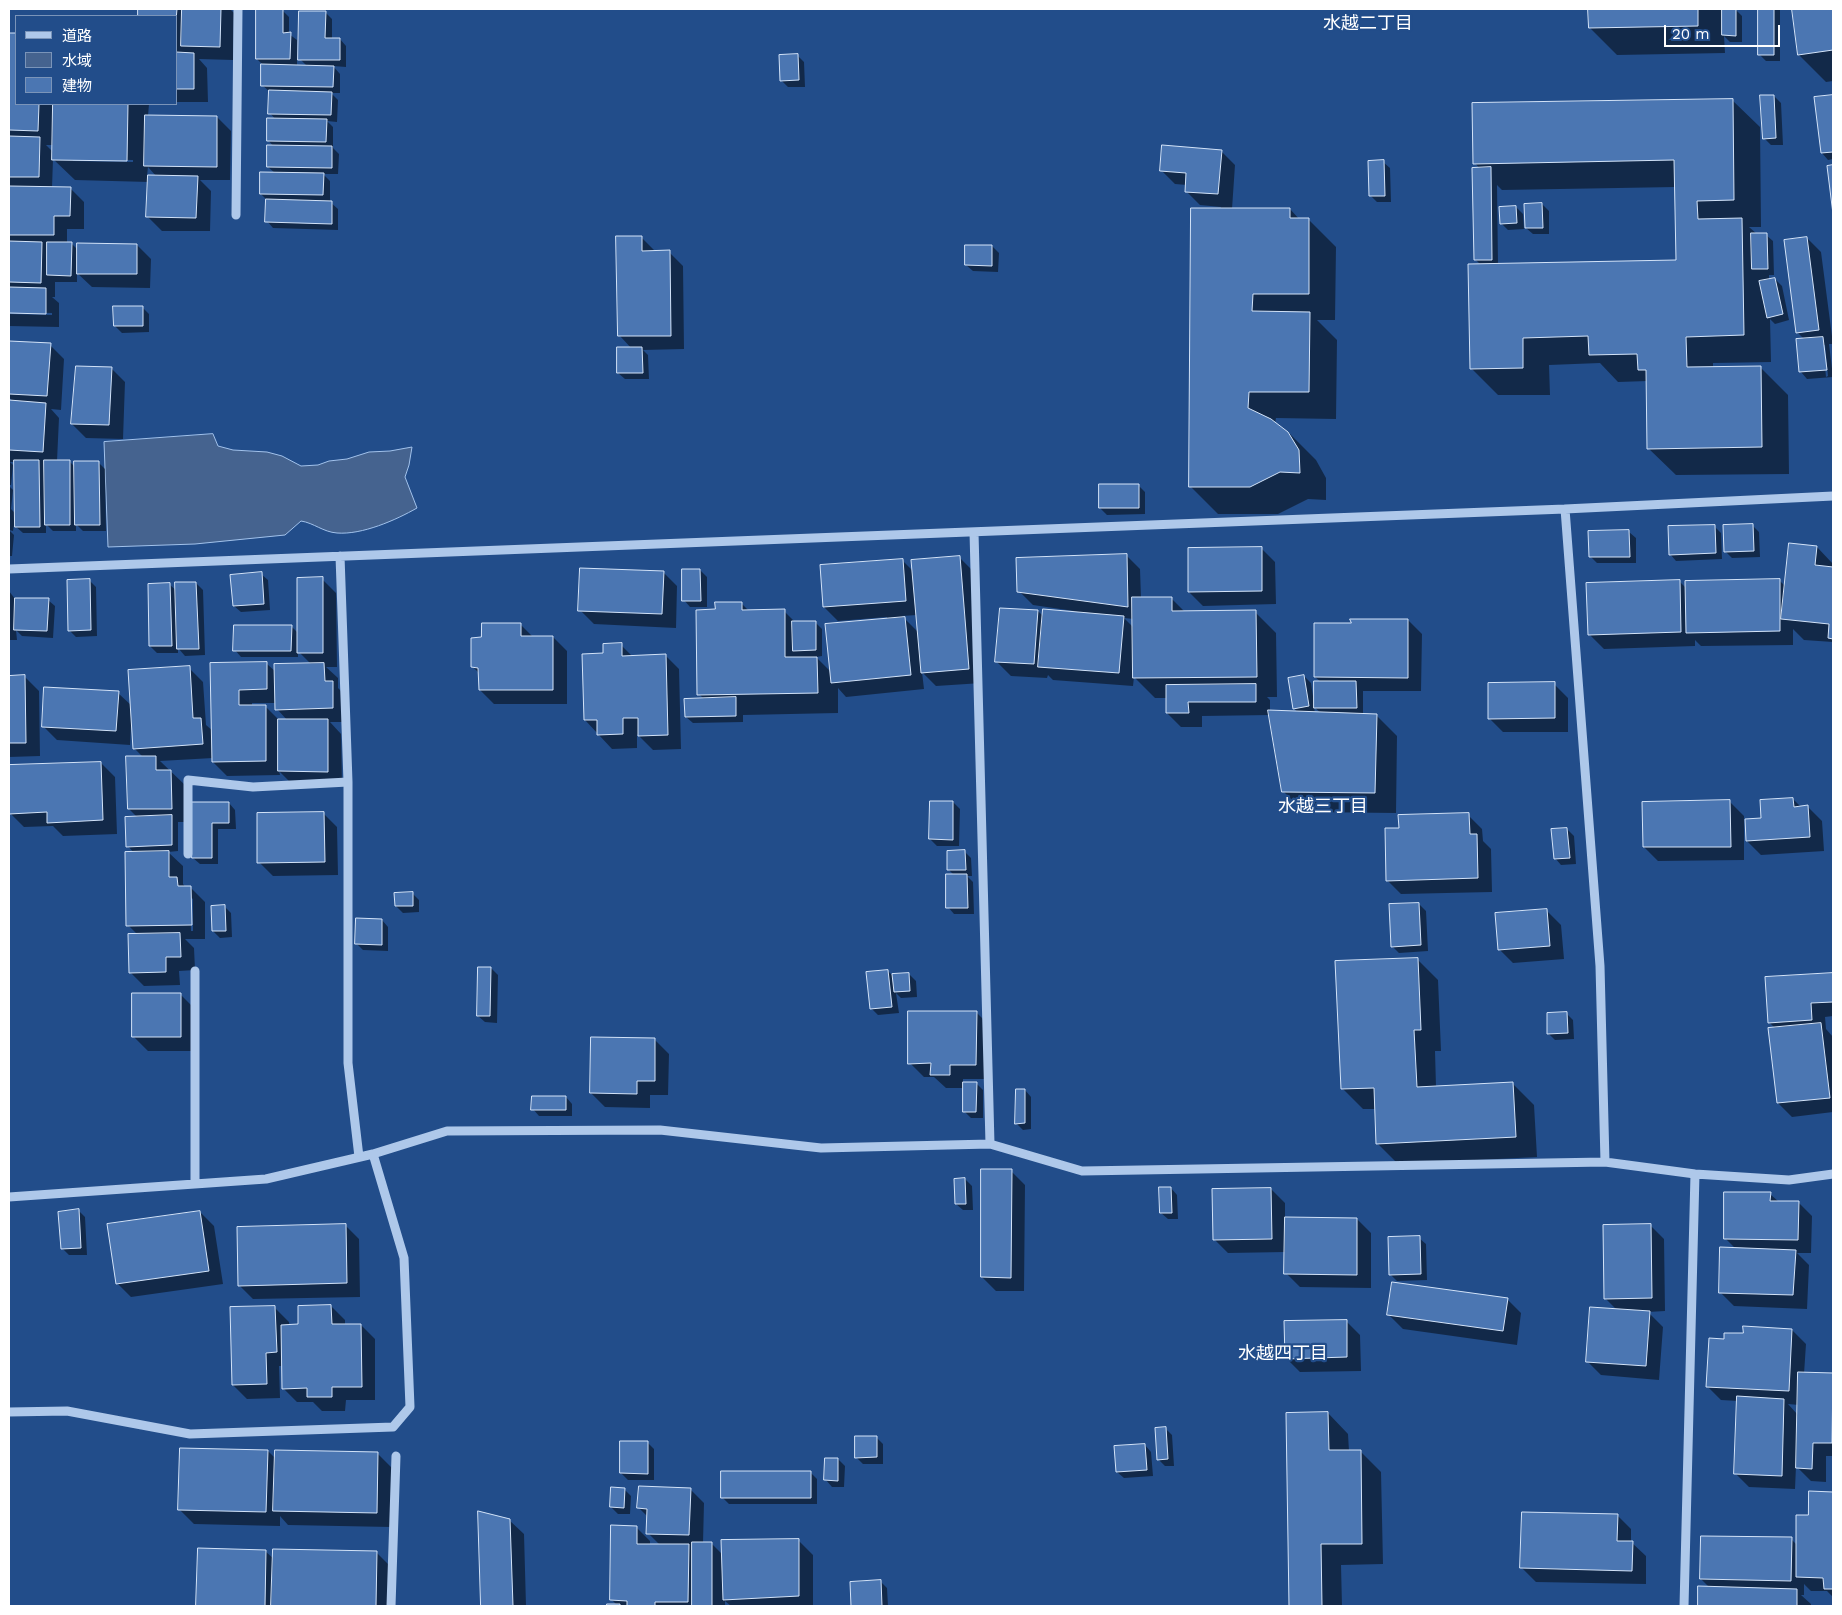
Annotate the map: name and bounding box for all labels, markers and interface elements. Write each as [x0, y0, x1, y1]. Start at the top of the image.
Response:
district label: 水越二丁目 [1323, 13, 1413, 35]
legend [15, 15, 178, 105]
scale bar [1667, 15, 1783, 47]
text: 20 m [1672, 25, 1710, 43]
text: 道路 [62, 27, 92, 45]
text: 水域 [62, 52, 92, 70]
text: 建物 [62, 77, 92, 95]
district label: 水越三丁目 [1278, 796, 1368, 818]
district label: 水越四丁目 [1238, 1343, 1328, 1365]

